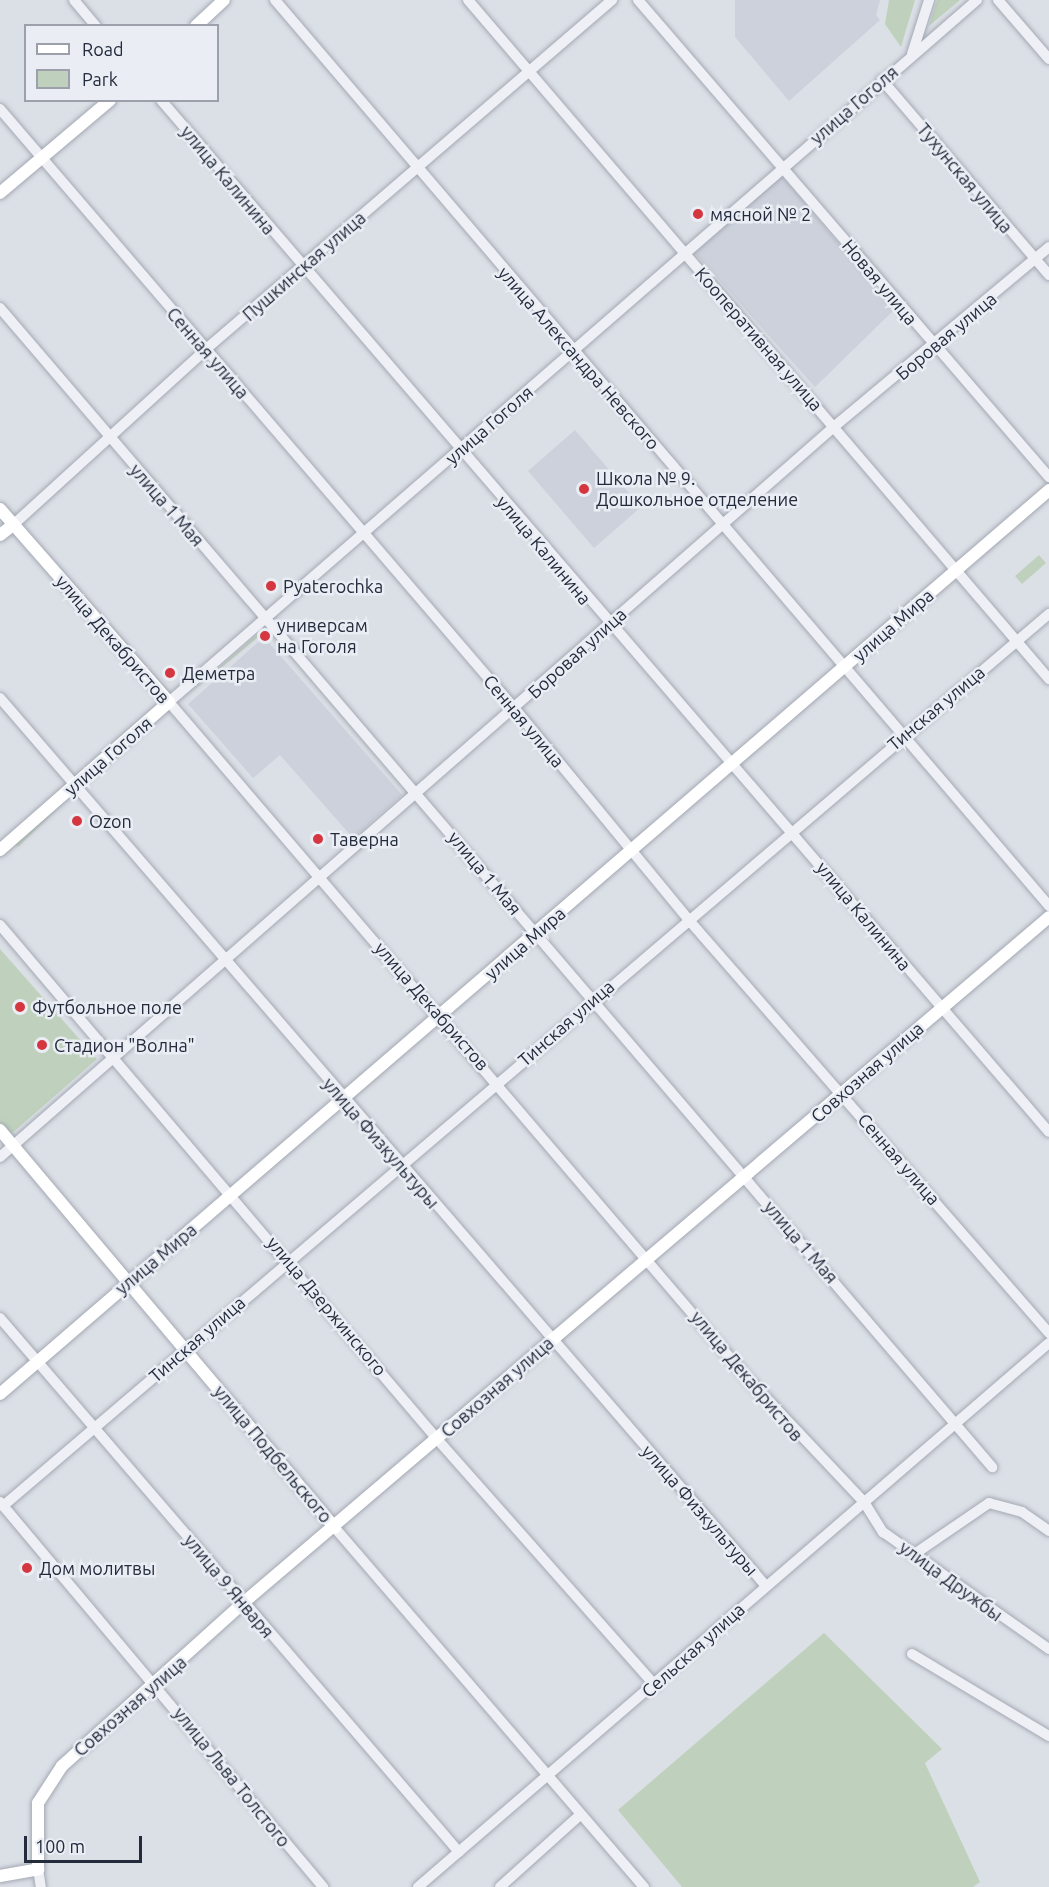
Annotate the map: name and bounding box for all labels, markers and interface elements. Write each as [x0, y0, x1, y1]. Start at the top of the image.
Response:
legend [24, 24, 219, 102]
text: Road [82, 39, 124, 59]
street label: улица Гоголя [806, 61, 902, 149]
text: Park [82, 69, 118, 89]
street label: Тухунская улица [913, 119, 1017, 237]
street label: улица Калинина [176, 121, 280, 239]
place label: мясной № 2 [710, 203, 811, 225]
street label: Пушкинская улица [238, 207, 370, 325]
marker: мясной № 2 [691, 207, 705, 221]
street label: Новая улица [838, 235, 922, 329]
street label: улица Александра Невского [494, 262, 664, 454]
street label: Кооперативная улица [691, 263, 827, 415]
street label: Боровая улица [891, 288, 1001, 384]
street label: Сенная улица [162, 303, 254, 403]
street label: улица Гоголя [441, 381, 537, 469]
street label: улица 1 Мая [125, 459, 209, 551]
place label: Школа № 9. Дошкольное отделение [596, 468, 798, 510]
marker: Школа № 9. Дошкольное отделение [577, 482, 591, 496]
street label: улица Калинина [492, 491, 596, 609]
street label: улица Декабристов [51, 570, 175, 708]
place label: Pyaterochka [283, 575, 383, 597]
marker: Pyaterochka [264, 579, 278, 593]
street label: улица Мира [848, 584, 938, 666]
street label: Боровая улица [523, 603, 631, 703]
place label: универсам на Гоголя [277, 615, 368, 658]
marker: универсам на Гоголя [258, 629, 272, 643]
street label: Тинская улица [883, 661, 989, 755]
place label: Деметра [182, 662, 255, 684]
marker: Деметра [163, 666, 177, 680]
street label: Сенная улица [479, 670, 569, 772]
street label: улица Гоголя [60, 712, 156, 800]
place label: Ozon [89, 810, 132, 832]
marker: Ozon [70, 814, 84, 828]
street label: улица 1 Мая [444, 827, 526, 919]
place label: Таверна [330, 828, 399, 850]
marker: Таверна [311, 832, 325, 846]
street label: улица Калинина [812, 857, 916, 975]
street label: улица Мира [480, 902, 570, 984]
street label: улица Декабристов [370, 937, 494, 1075]
street label: Тинская улица [514, 975, 618, 1071]
place label: Футбольное поле [32, 996, 182, 1018]
marker: Футбольное поле [13, 1000, 27, 1014]
street label: Совхозная улица [806, 1017, 928, 1127]
place label: Стадион "Волна" [54, 1034, 195, 1056]
marker: Стадион "Волна" [35, 1038, 49, 1052]
street label: улица Физкультуры [318, 1073, 444, 1213]
street label: Сенная улица [853, 1109, 945, 1209]
street label: улица 1 Мая [759, 1196, 843, 1288]
street label: улица Мира [111, 1219, 201, 1299]
street label: улица Дзержинского [263, 1232, 391, 1380]
street label: Тинская улица [145, 1291, 249, 1387]
street label: улица Декабристов [686, 1307, 808, 1445]
street label: Совхозная улица [436, 1332, 558, 1442]
street label: улица Подбельского [209, 1381, 337, 1527]
street label: улица Физкультуры [637, 1440, 763, 1580]
street label: улица 9 Января [179, 1530, 279, 1642]
street label: улица Дружбы [895, 1536, 1007, 1626]
place label: Дом молитвы [39, 1557, 155, 1579]
marker: Дом молитвы [20, 1561, 34, 1575]
street label: Сельская улица [637, 1598, 749, 1702]
street label: Совхозная улица [69, 1651, 191, 1761]
street label: улица Льва Толстого [169, 1703, 295, 1851]
scale bar [27, 1824, 146, 1862]
text: 100 m [35, 1836, 85, 1856]

